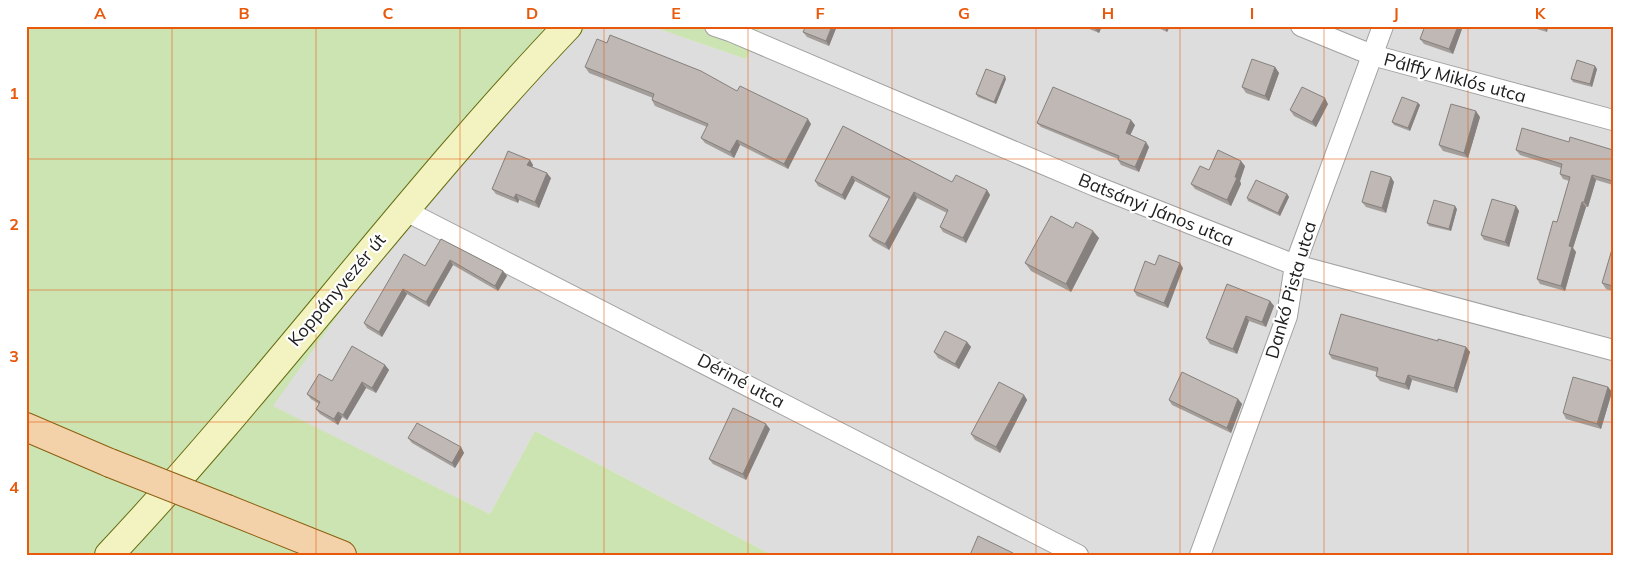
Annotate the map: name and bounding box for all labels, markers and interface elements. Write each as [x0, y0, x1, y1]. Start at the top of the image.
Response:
text: A [94, 3, 106, 23]
text: B [238, 3, 250, 23]
text: C [383, 3, 394, 23]
text: D [526, 3, 538, 23]
text: E [671, 3, 681, 23]
text: F [815, 3, 825, 23]
text: G [958, 3, 970, 23]
text: H [1102, 3, 1114, 23]
text: I [1250, 3, 1254, 23]
text: J [1393, 3, 1399, 23]
text: K [1535, 3, 1547, 23]
street label: Pálffy Miklós utca [1382, 47, 1529, 108]
text: 1 [9, 83, 19, 103]
street label: Batsányi János utca [1075, 168, 1237, 251]
text: 2 [9, 214, 19, 234]
street label: Dankó Pista utca [1260, 219, 1321, 361]
street label: Koppányvezér út [283, 229, 390, 351]
text: 3 [9, 346, 19, 366]
street label: Dériné utca [694, 348, 789, 413]
text: 4 [9, 477, 19, 497]

